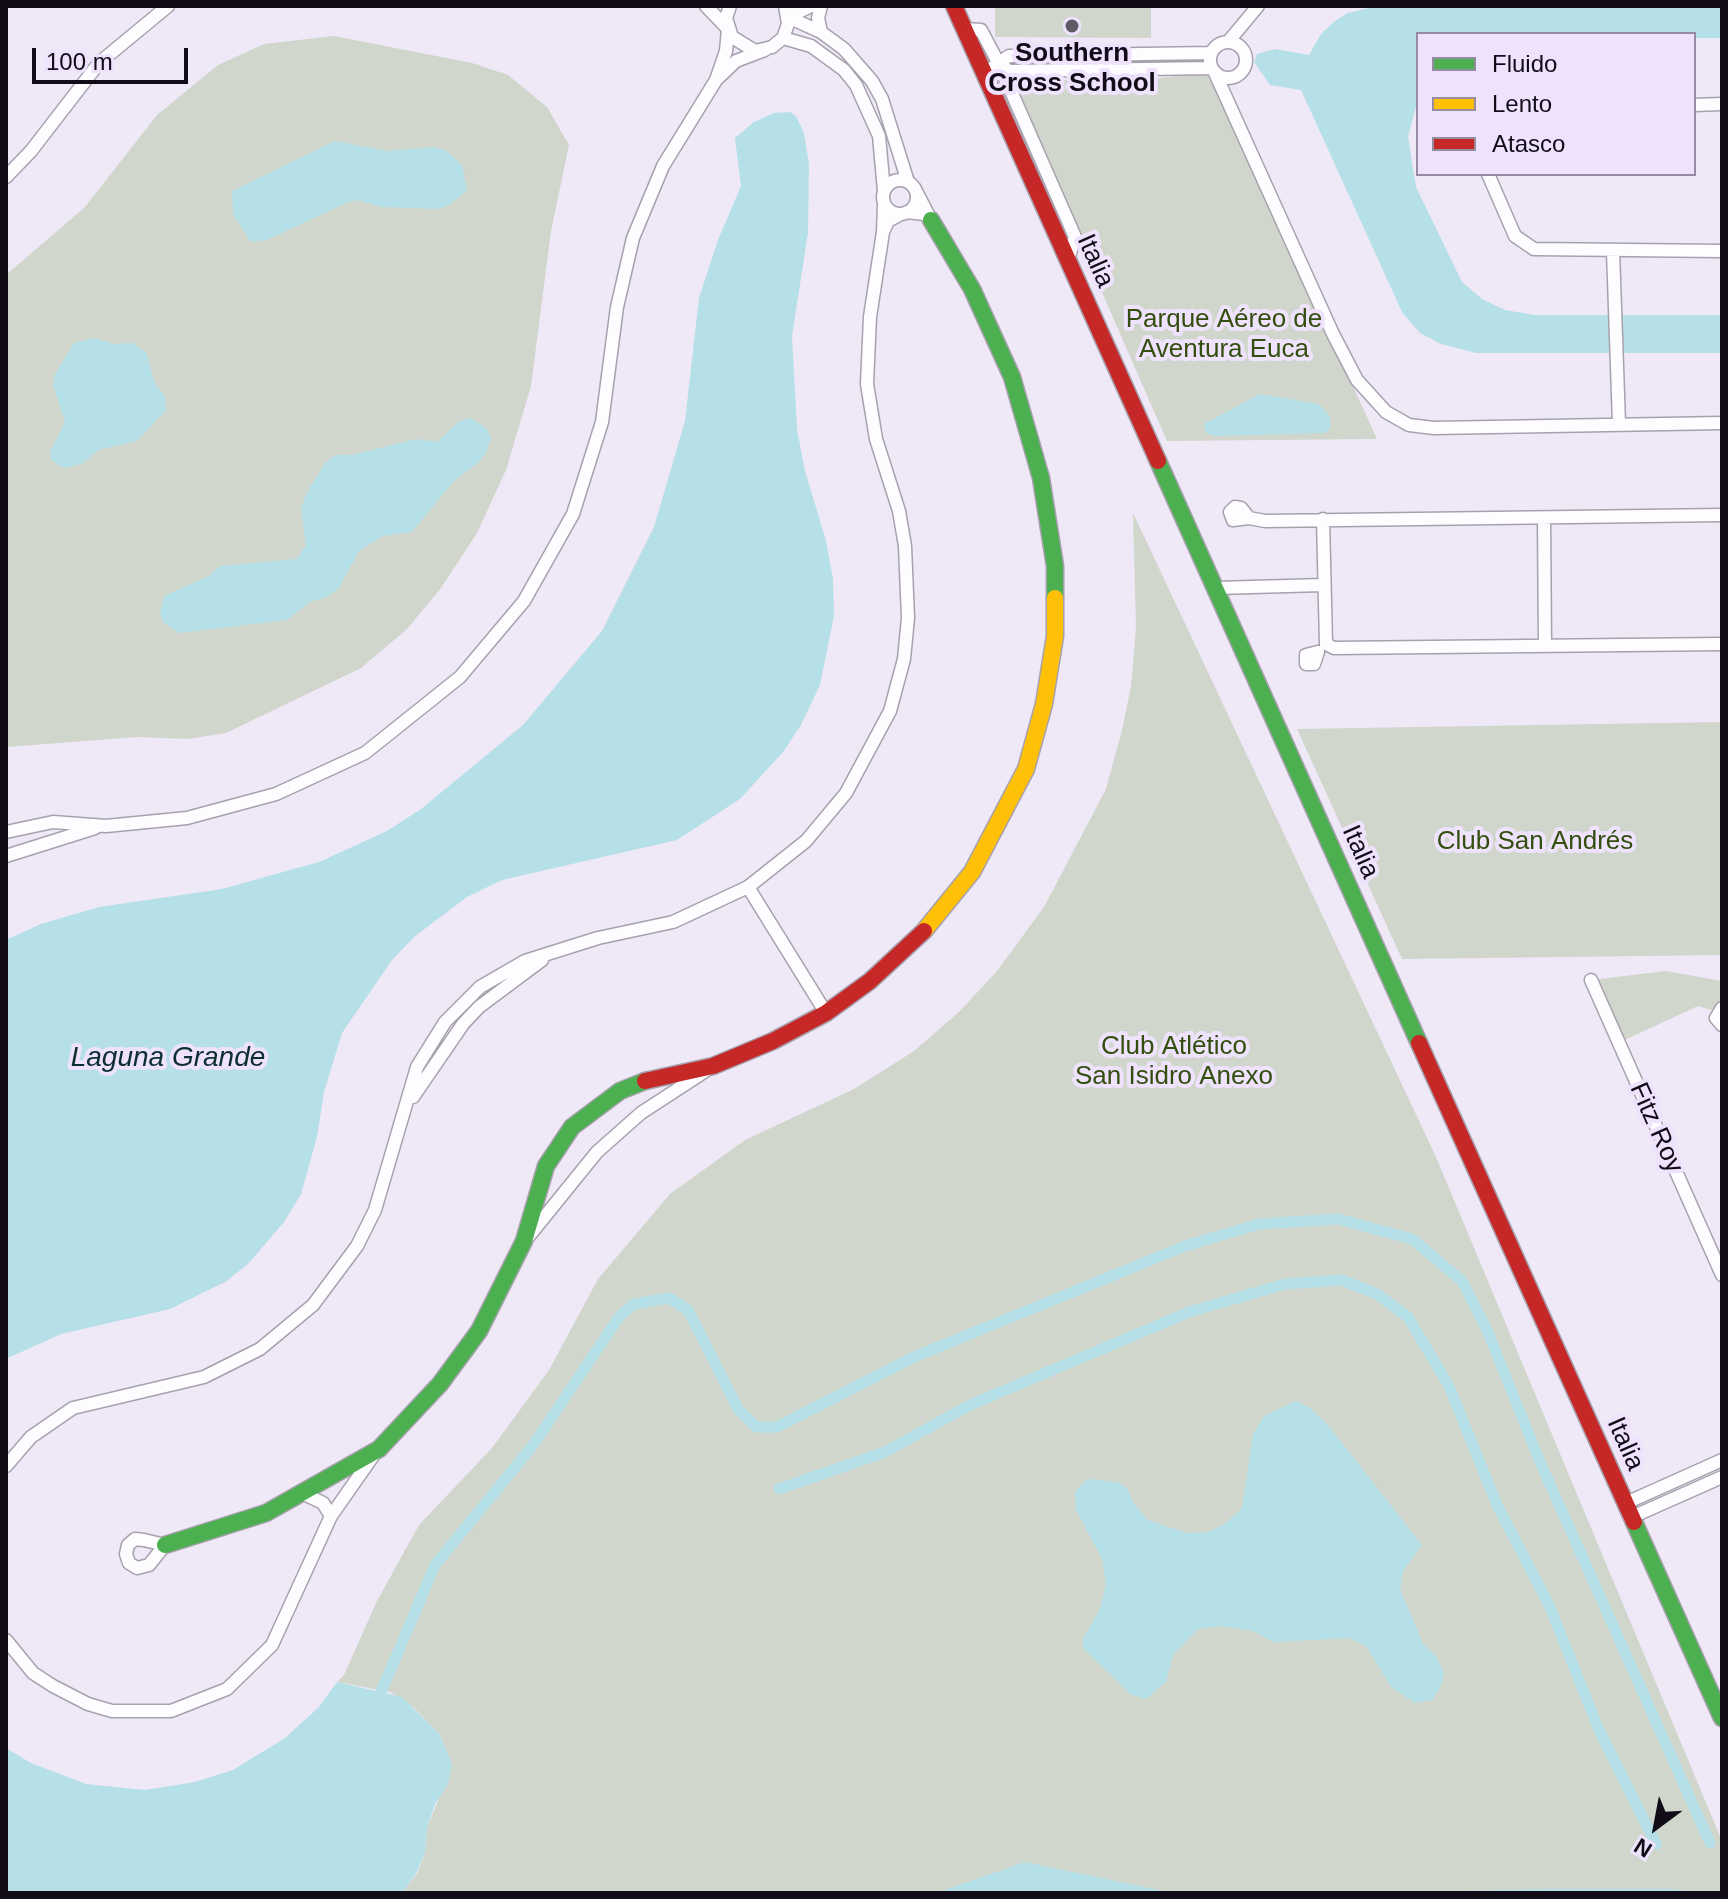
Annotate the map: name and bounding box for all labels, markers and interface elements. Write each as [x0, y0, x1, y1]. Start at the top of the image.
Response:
marker: Southern Cross School [1063, 17, 1081, 35]
scale bar [36, 32, 192, 82]
legend [1416, 32, 1696, 176]
place label: Southern Cross School [988, 38, 1156, 100]
text: 100 m [46, 48, 113, 75]
text: Fluido [1492, 50, 1557, 77]
text: Lento [1492, 90, 1552, 117]
text: Atasco [1492, 130, 1565, 157]
street label: Italia [1070, 230, 1120, 292]
park label: Parque Aéreo de Aventura Euca [1126, 304, 1322, 366]
street label: Italia [1335, 821, 1385, 883]
park label: Club San Andrés [1437, 826, 1633, 858]
park label: Club Atlético San Isidro Anexo [1075, 1031, 1273, 1092]
water label: Laguna Grande [71, 1041, 265, 1075]
street label: Fitz Roy [1622, 1078, 1690, 1178]
street label: Italia [1600, 1413, 1650, 1475]
north arrow [1616, 1787, 1696, 1867]
text: N [1630, 1833, 1656, 1863]

